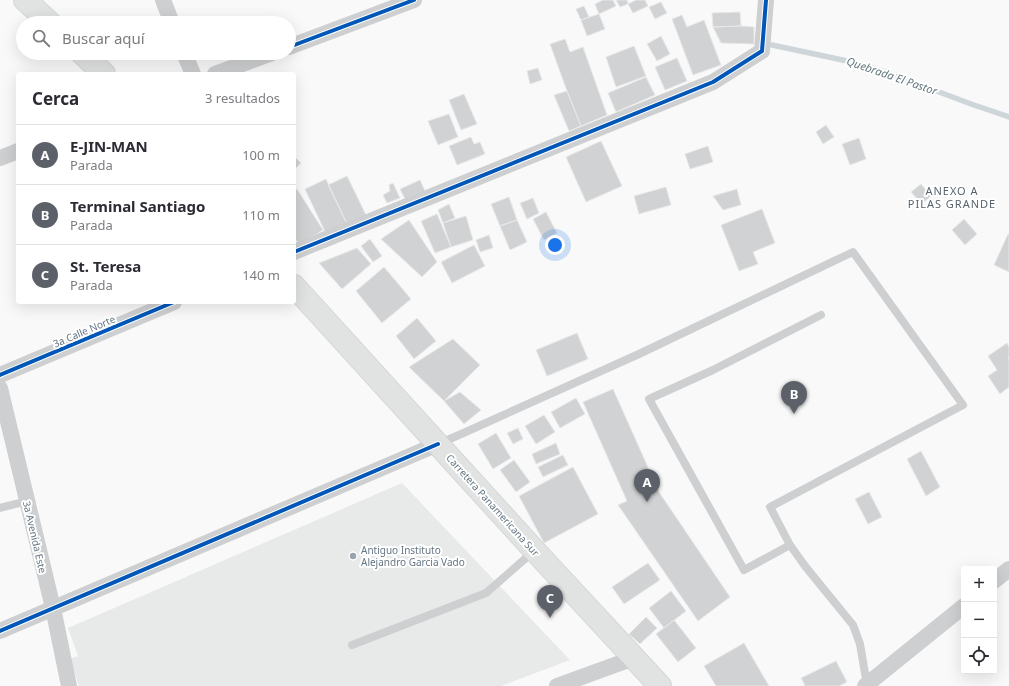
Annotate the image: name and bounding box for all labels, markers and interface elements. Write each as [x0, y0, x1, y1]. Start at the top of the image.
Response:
search box [16, 16, 296, 60]
icon: search [30, 27, 52, 49]
text: Buscar aquí [62, 28, 145, 48]
water label: Quebrada El Pastor [845, 53, 940, 98]
text: Cerca [32, 87, 79, 110]
text: 3 resultados [205, 89, 280, 107]
text: E-JIN-MAN [70, 136, 148, 156]
text: A [41, 146, 50, 164]
text: 100 m [242, 146, 280, 164]
text: Parada [70, 156, 113, 174]
district label: ANEXO A PILAS GRANDE [908, 183, 996, 211]
text: Terminal Santiago [70, 196, 205, 216]
text: B [41, 206, 49, 224]
text: 110 m [242, 206, 280, 224]
text: Parada [70, 216, 113, 234]
your location [545, 235, 565, 255]
text: St. Teresa [70, 256, 141, 276]
text: C [41, 266, 49, 284]
text: 140 m [242, 266, 280, 284]
text: Parada [70, 276, 113, 294]
street label: 3a Calle Norte [51, 311, 118, 350]
pin: B [781, 381, 807, 414]
street label: Carretera Panamericana Sur [443, 451, 543, 559]
pin: A [634, 469, 660, 502]
street label: 3a Avenida Este [20, 499, 50, 575]
place label: Antiguo Instituto Alejandro Garcia Vado [361, 543, 465, 569]
marker: Antiguo Instituto Alejandro Garcia Vado [348, 551, 358, 561]
map controls [961, 566, 997, 674]
button: + [961, 566, 997, 602]
pin: C [537, 585, 563, 618]
button: − [961, 602, 997, 638]
button: locate [961, 638, 997, 674]

